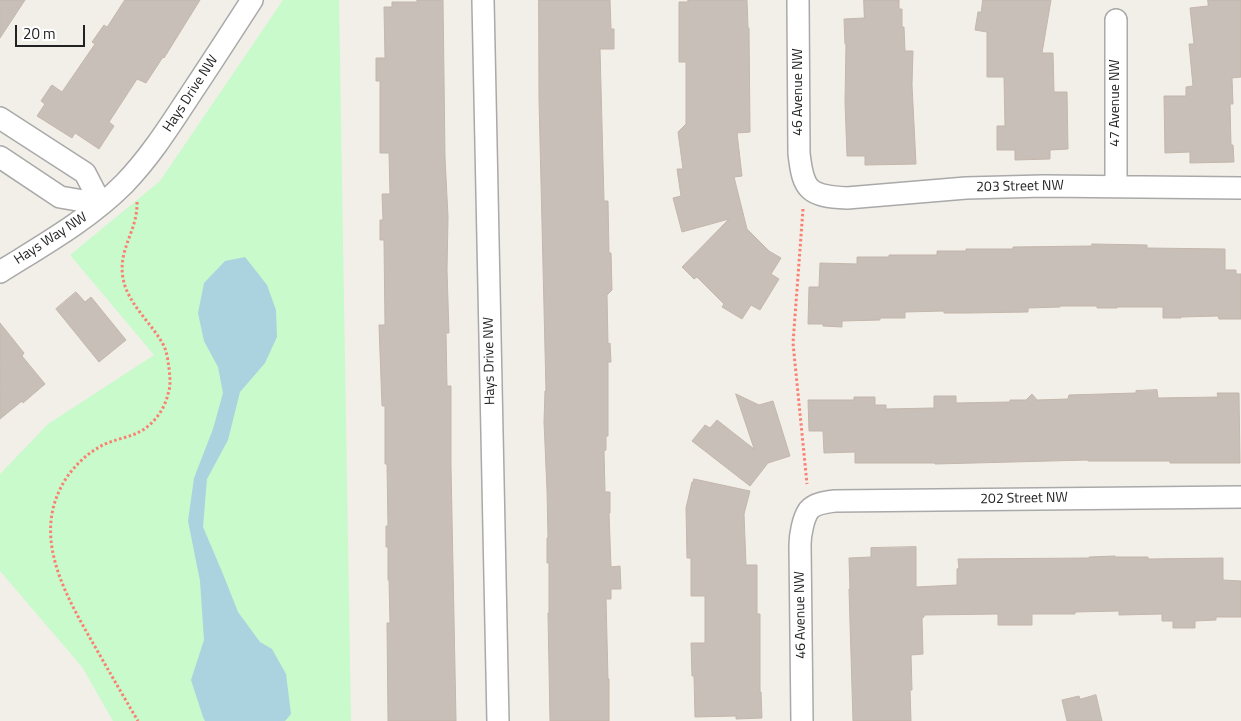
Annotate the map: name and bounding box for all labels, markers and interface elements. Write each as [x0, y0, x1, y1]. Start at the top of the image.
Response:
scale bar [18, 15, 88, 47]
text: 20 m [23, 22, 56, 45]
street label: 46 Avenue NW [791, 48, 807, 136]
street label: Hays Drive NW [160, 52, 222, 136]
street label: 47 Avenue NW [1108, 59, 1124, 147]
street label: 203 Street NW [976, 178, 1064, 196]
street label: Hays Way NW [11, 209, 91, 269]
street label: Hays Drive NW [481, 317, 499, 405]
street label: 202 Street NW [980, 490, 1068, 508]
street label: 46 Avenue NW [792, 571, 810, 659]

